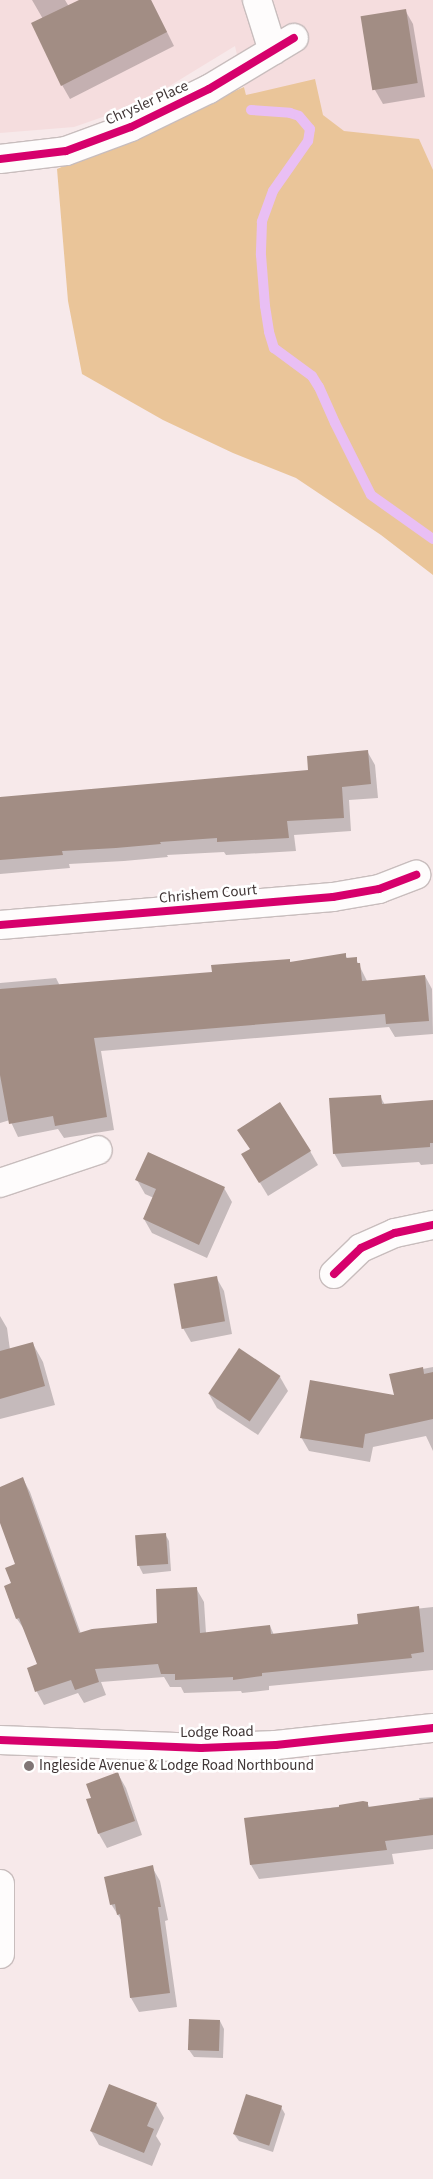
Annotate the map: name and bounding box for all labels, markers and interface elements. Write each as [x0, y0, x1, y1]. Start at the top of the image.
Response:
street label: Chrysler Place [103, 77, 191, 129]
street label: Chrishem Court [158, 881, 258, 907]
street label: Lodge Road [180, 1722, 254, 1742]
place label: Ingleside Avenue & Lodge Road Northbound [39, 1757, 314, 1775]
marker: Ingleside Avenue & Lodge Road Northbound [23, 1760, 35, 1772]

